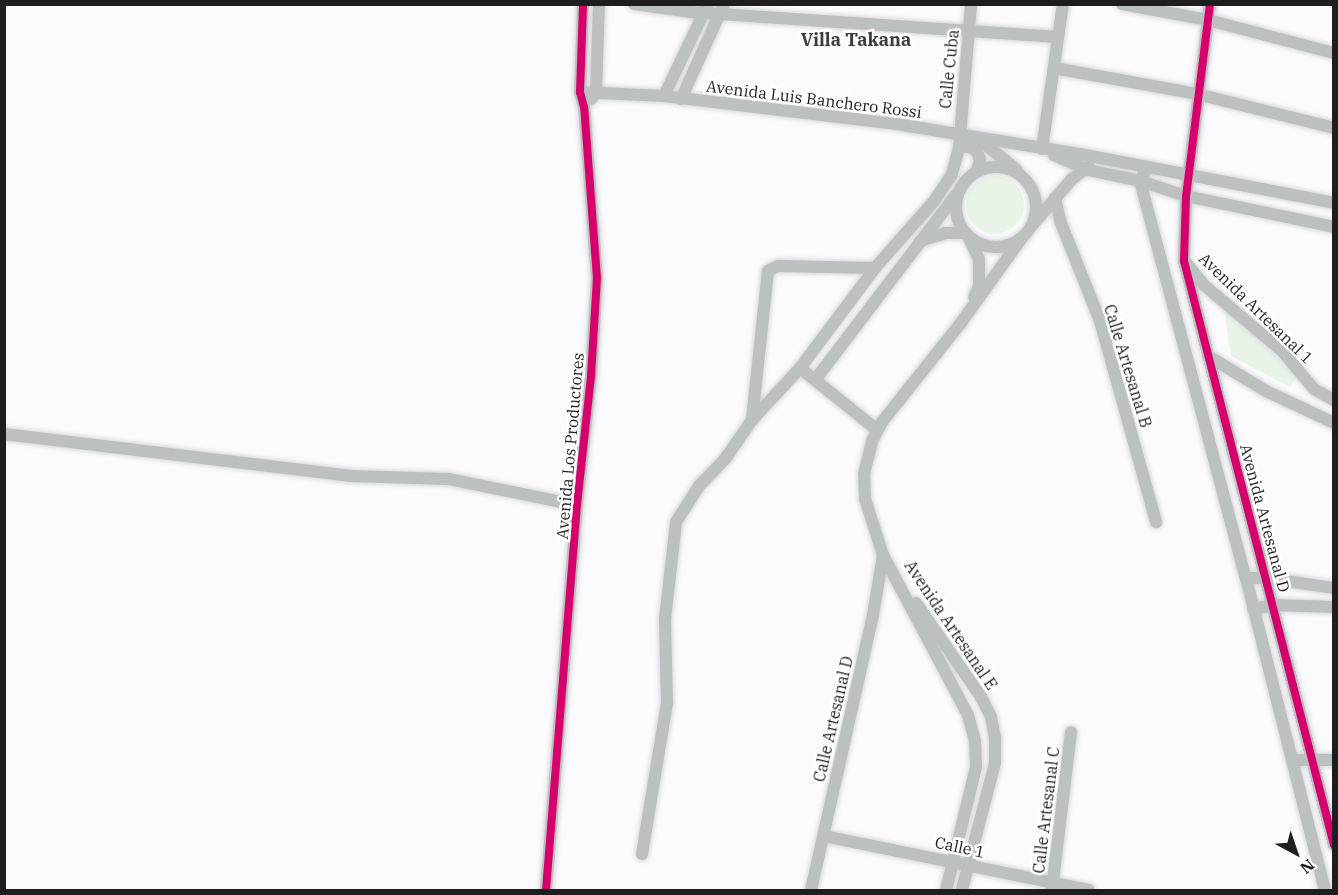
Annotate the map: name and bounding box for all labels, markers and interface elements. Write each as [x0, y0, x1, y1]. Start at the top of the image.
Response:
street label: Calle Cuba [935, 28, 963, 110]
district label: Villa Takana [801, 29, 911, 51]
street label: Avenida Luis Banchero Rossi [705, 76, 923, 122]
street label: Avenida Artesanal 1 [1195, 249, 1317, 367]
street label: Calle Artesanal B [1100, 302, 1156, 430]
street label: Avenida Los Productores [552, 352, 588, 540]
street label: Avenida Artesanal D [1236, 442, 1294, 594]
street label: Avenida Artesanal E [901, 557, 1001, 693]
street label: Calle Artesanal D [809, 654, 857, 784]
street label: Calle Artesanal C [1029, 745, 1063, 875]
north arrow [1266, 823, 1326, 883]
street label: Calle 1 [933, 832, 987, 862]
text: N [1296, 855, 1319, 879]

